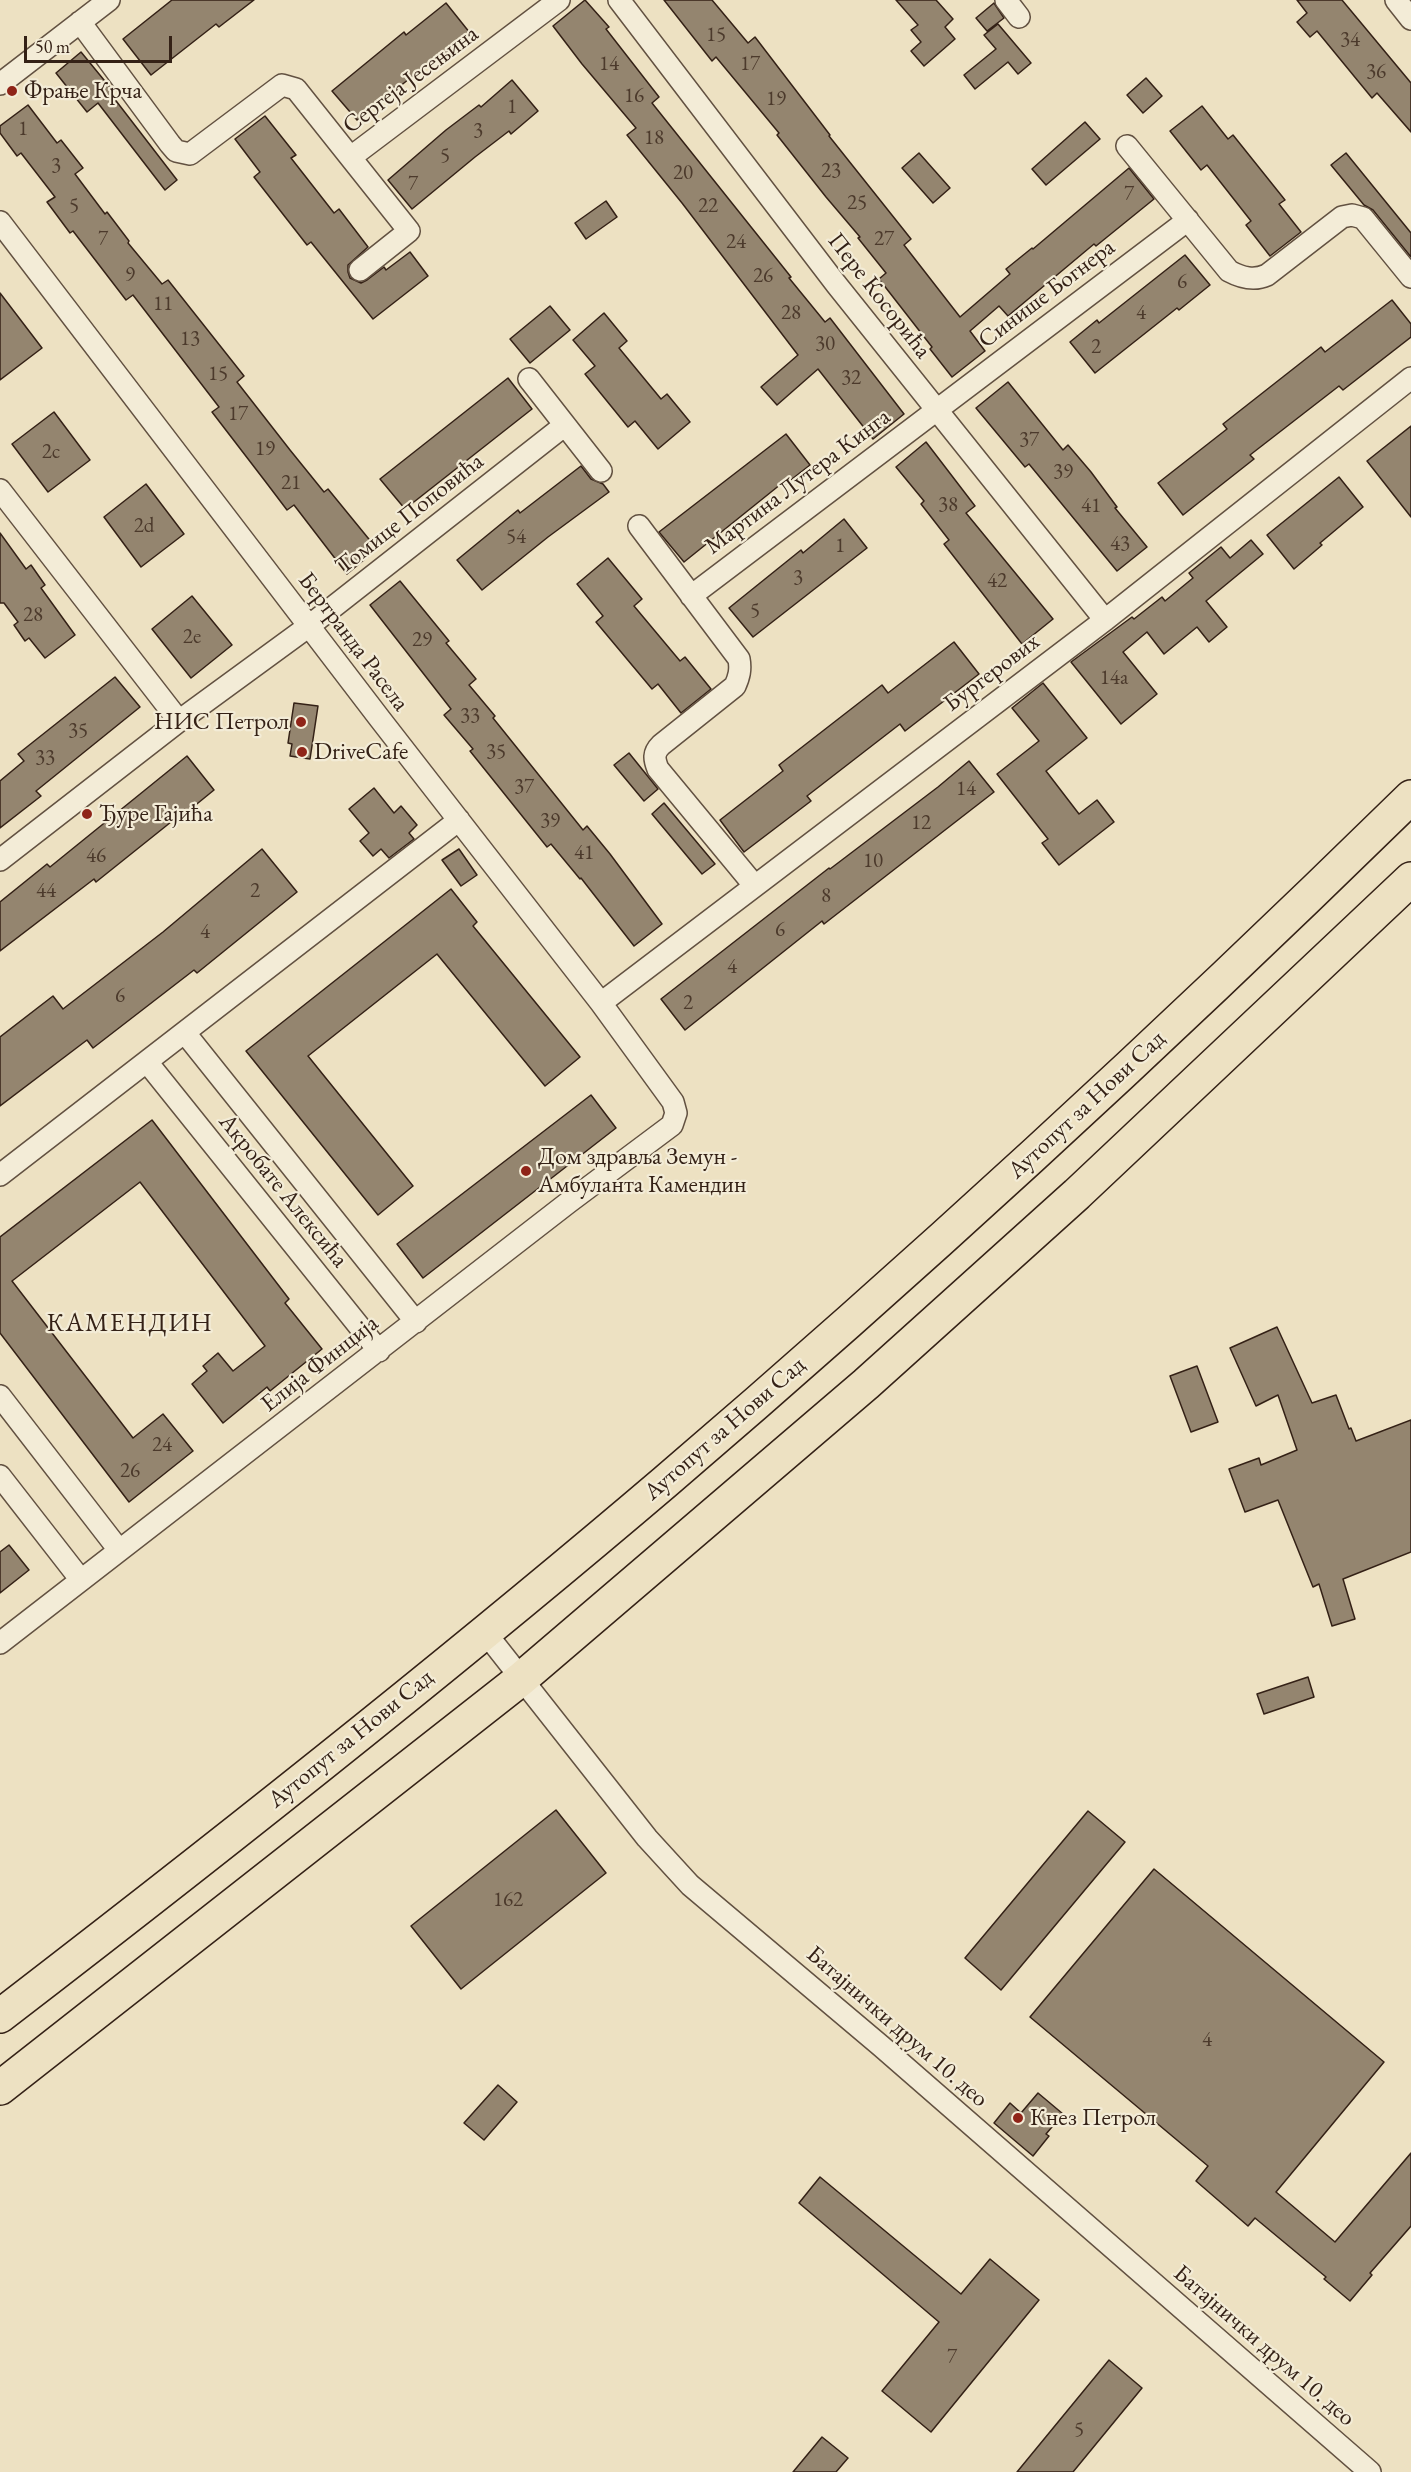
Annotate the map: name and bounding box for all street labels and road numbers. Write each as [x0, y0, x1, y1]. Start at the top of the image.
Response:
street label: Сергеја Јесењина [338, 20, 484, 140]
street label: Пере Косорића [821, 227, 937, 365]
street label: Синише Богнера [973, 233, 1121, 355]
street label: Мартина Лутера Кинга [700, 403, 896, 561]
street label: Томице Поповића [330, 447, 490, 581]
street label: Бертранда Расела [291, 567, 415, 717]
street label: Бургерових [938, 628, 1046, 718]
street label: Аутопут за Нови Сад [1002, 1025, 1172, 1185]
street label: Акробате Алексића [212, 1108, 354, 1274]
street label: Елија Финција [256, 1309, 384, 1419]
street label: Аутопут за Нови Сад [638, 1351, 812, 1507]
street label: Аутопут за Нови Сад [263, 1663, 439, 1815]
street label: Батајнички друм 10. део [800, 1940, 994, 2114]
street label: Батајнички друм 10. део [1167, 2259, 1361, 2433]

